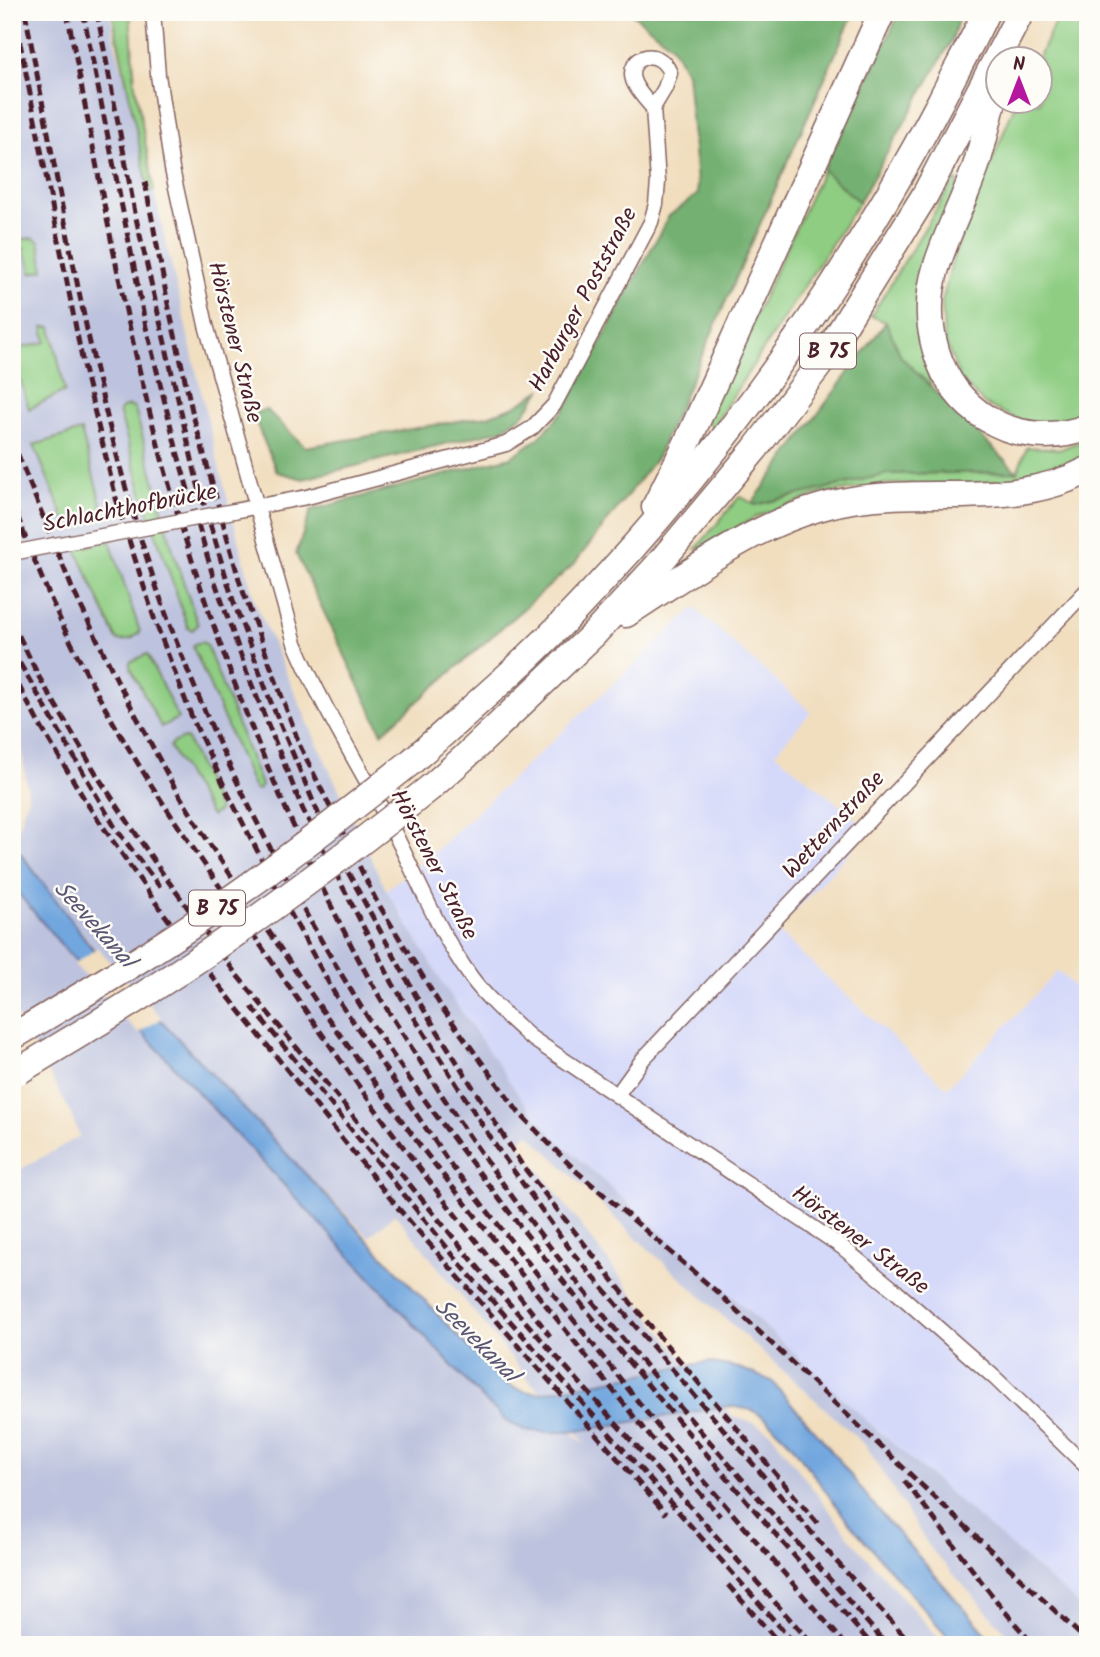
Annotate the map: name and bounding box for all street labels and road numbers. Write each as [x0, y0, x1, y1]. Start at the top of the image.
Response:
street label: Harburger Poststraße [520, 201, 648, 399]
street label: Hörstener Straße [197, 258, 272, 427]
road number: B 75 [800, 334, 856, 368]
street label: Schlachthofbrücke [40, 474, 220, 543]
street label: Wetternstraße [774, 763, 894, 888]
street label: Hörstener Straße [380, 783, 487, 947]
road number: B 75 [189, 890, 245, 926]
street label: Hörstener Straße [783, 1177, 937, 1305]

